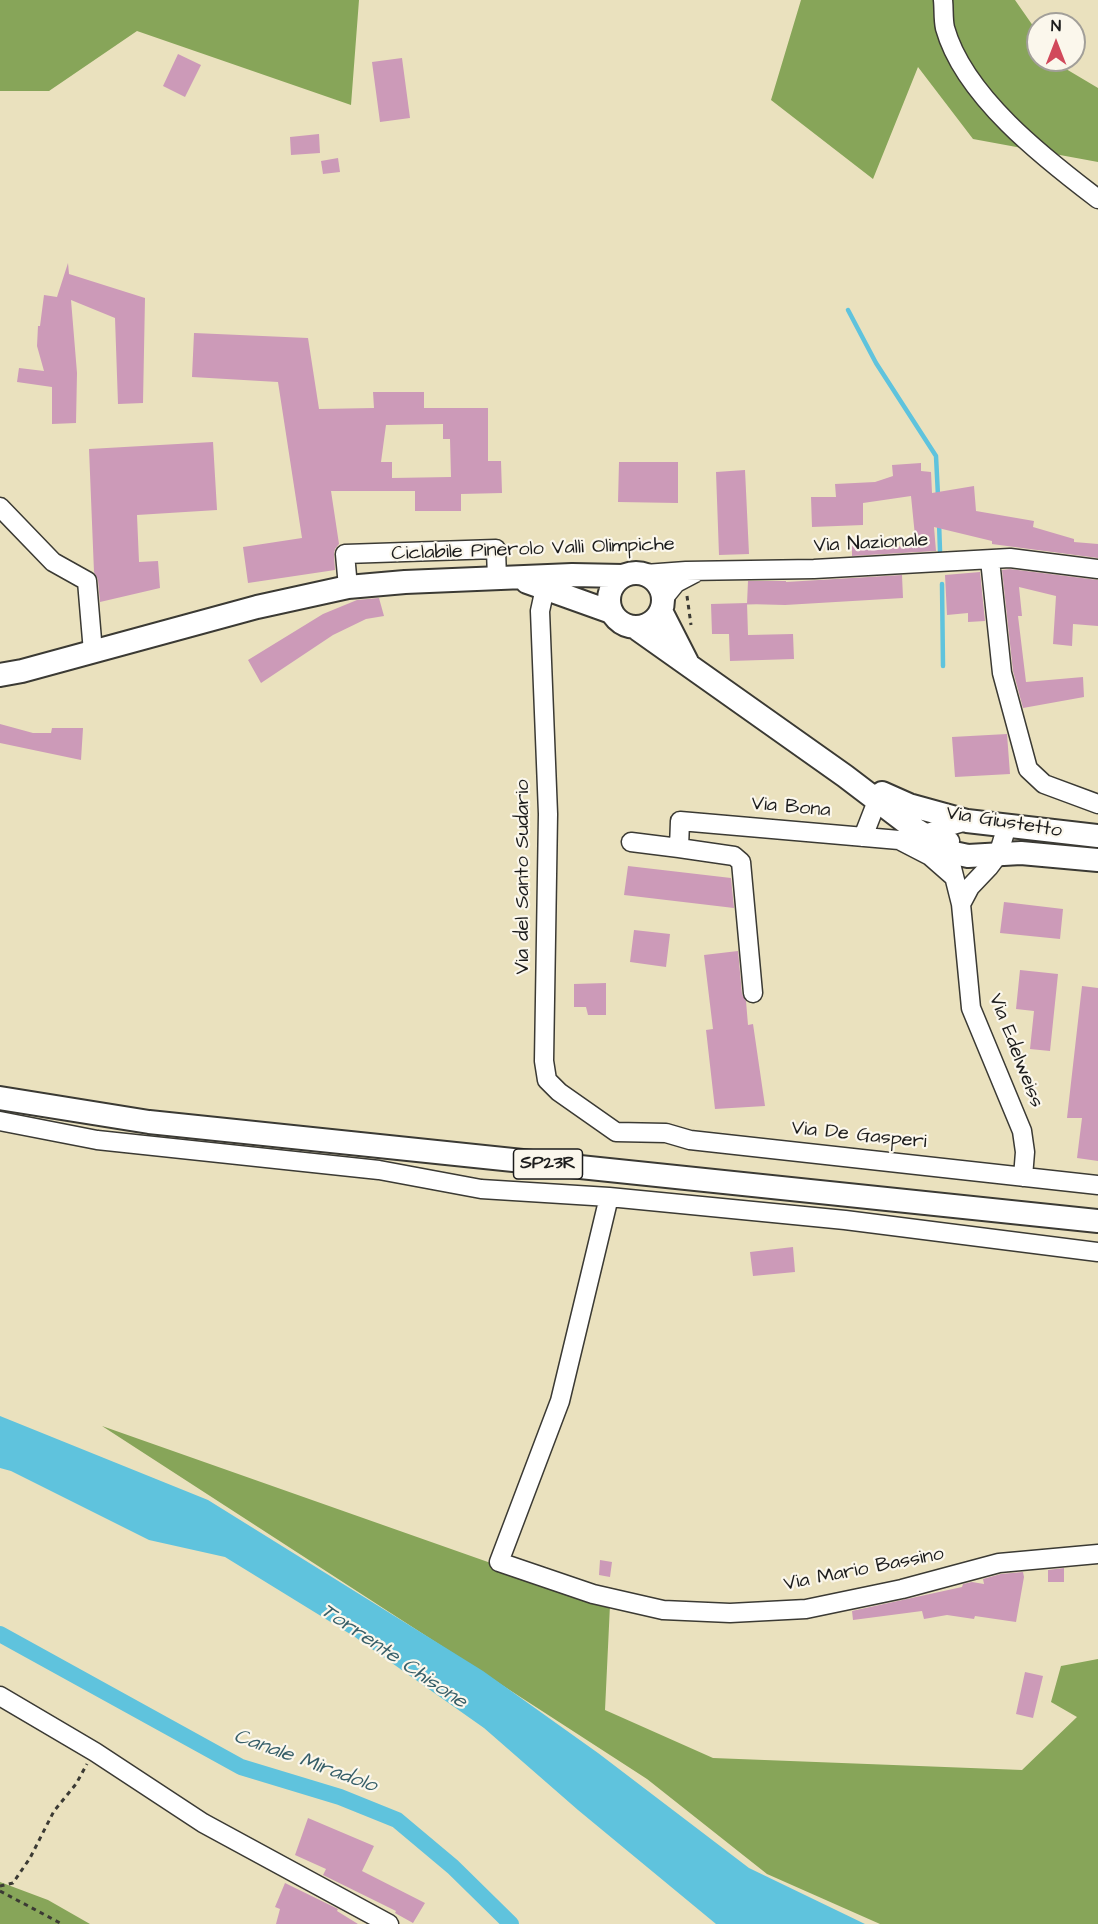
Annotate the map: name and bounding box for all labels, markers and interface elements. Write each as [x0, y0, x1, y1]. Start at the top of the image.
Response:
north arrow [1026, 12, 1086, 72]
text: N [1051, 15, 1061, 37]
street label: Via Nazionale [813, 529, 929, 559]
street label: Ciclabile Pinerolo Valli Olimpiche [391, 533, 675, 567]
street label: Via del Santo Sudario [512, 779, 536, 975]
street label: Via Bona [750, 793, 832, 823]
street label: Via Giustetto [944, 802, 1064, 844]
street label: Via Edelweiss [982, 991, 1048, 1111]
street label: Via De Gasperi [790, 1117, 928, 1155]
road number: SP23R [514, 1149, 582, 1179]
street label: Via Mario Bassino [782, 1543, 946, 1597]
water label: Torrente Chisone [315, 1599, 471, 1715]
water label: Canale Miradolo [230, 1724, 380, 1800]

